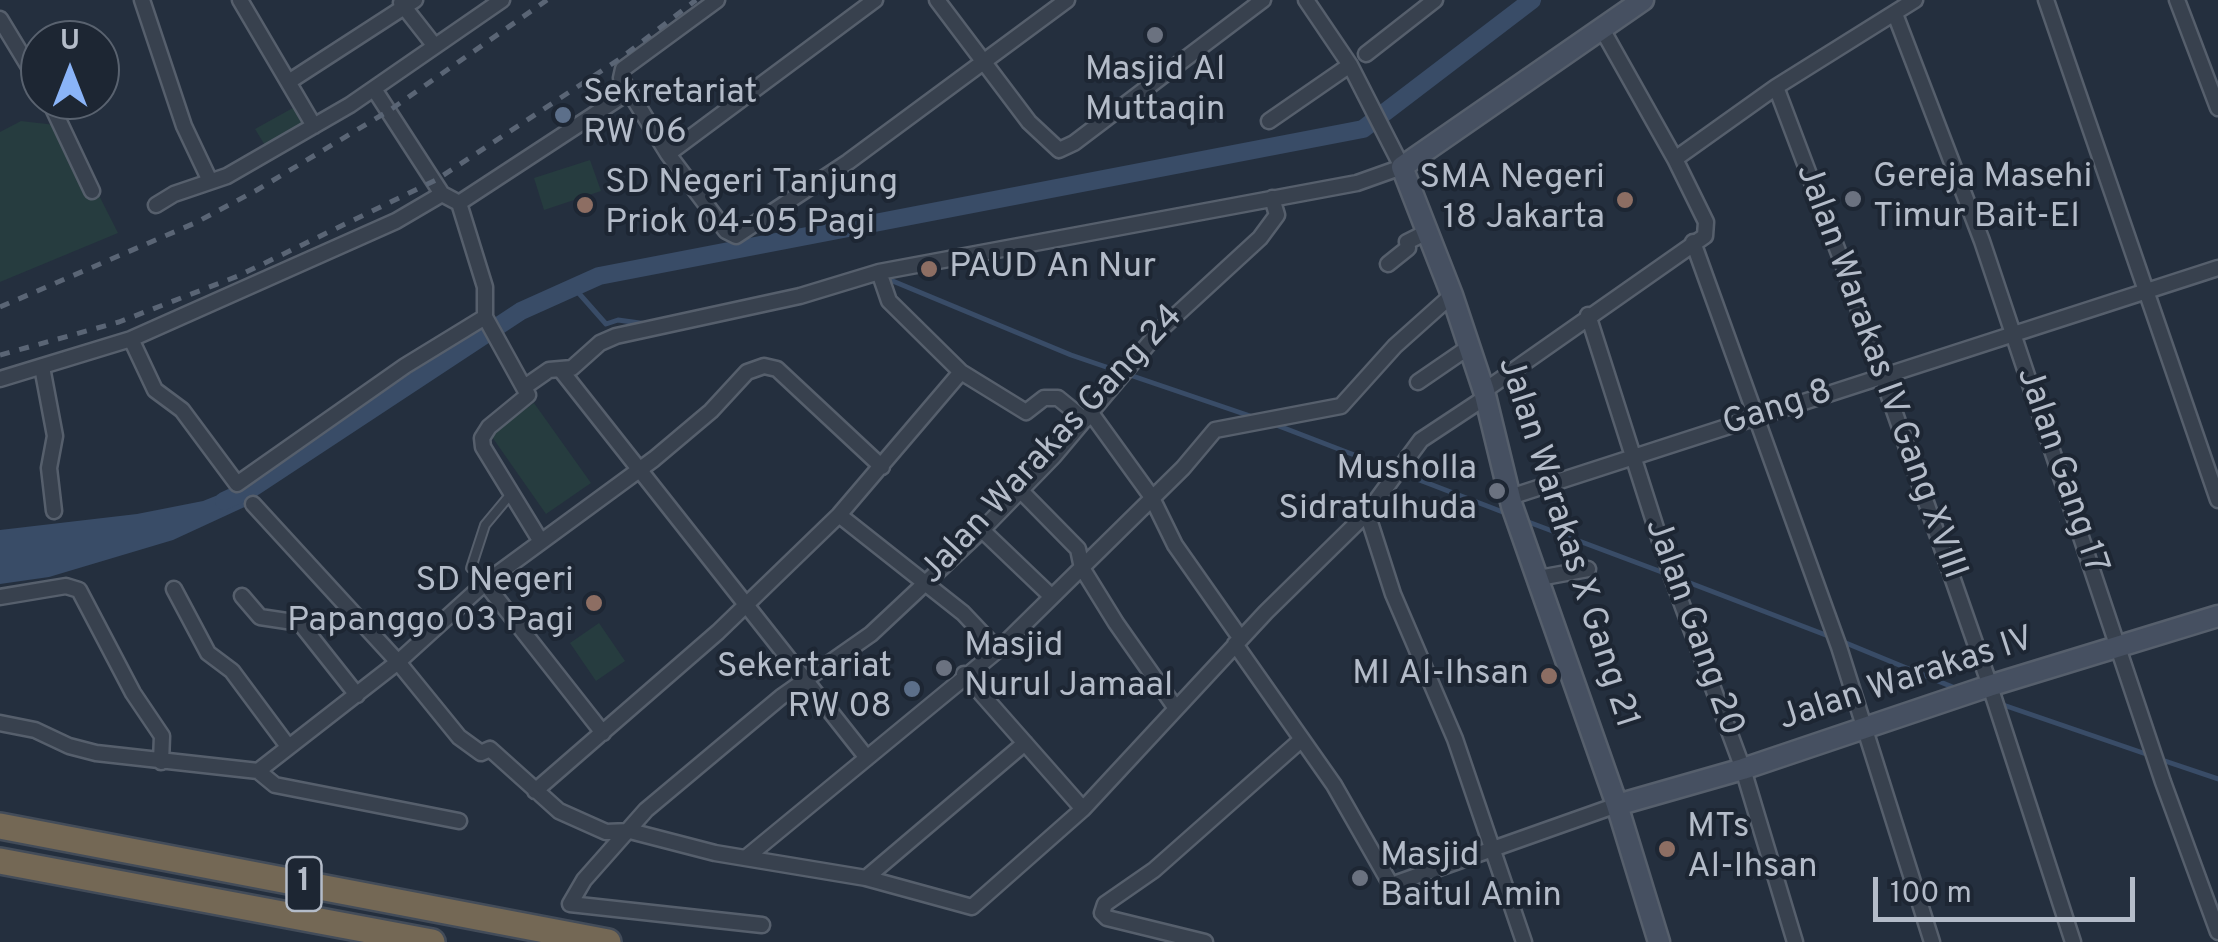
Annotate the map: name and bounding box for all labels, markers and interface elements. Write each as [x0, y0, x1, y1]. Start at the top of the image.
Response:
north arrow [20, 20, 120, 120]
text: U [60, 24, 80, 60]
marker: Masjid Al Muttaqin [1144, 24, 1166, 46]
place label: Masjid Al Muttaqin [1085, 51, 1225, 133]
place label: Sekretariat RW 06 [583, 74, 757, 156]
marker: Sekretariat RW 06 [552, 104, 574, 126]
place label: Gereja Masehi Timur Bait-El [1873, 158, 2092, 240]
place label: SMA Negeri 18 Jakarta [1419, 159, 1605, 241]
street label: Jalan Warakas IV Gang XVIII [1784, 159, 1974, 585]
place label: SD Negeri Tanjung Priok 04-05 Pagi [605, 164, 898, 246]
marker: Gereja Masehi Timur Bait-El [1842, 188, 1864, 210]
marker: SMA Negeri 18 Jakarta [1614, 189, 1636, 211]
marker: SD Negeri Tanjung Priok 04-05 Pagi [574, 194, 596, 216]
place label: PAUD An Nur [949, 248, 1156, 290]
marker: PAUD An Nur [918, 258, 940, 280]
street label: Jalan Warakas Gang 24 [913, 298, 1193, 594]
street label: Jalan Warakas X Gang 21 [1486, 352, 1646, 734]
street label: Jalan Gang 17 [2005, 362, 2115, 580]
street label: Gang 8 [1718, 373, 1838, 447]
place label: Musholla Sidratulhuda [1278, 450, 1477, 532]
marker: Musholla Sidratulhuda [1486, 480, 1508, 502]
street label: Jalan Gang 20 [1633, 513, 1751, 743]
place label: SD Negeri Papanggo 03 Pagi [287, 562, 574, 644]
marker: SD Negeri Papanggo 03 Pagi [583, 592, 605, 614]
street label: Jalan Warakas IV [1774, 620, 2040, 742]
place label: Masjid Nurul Jamaal [964, 627, 1173, 709]
place label: Sekertariat RW 08 [717, 648, 892, 730]
place label: MI Al-Ihsan [1352, 655, 1529, 697]
marker: Masjid Nurul Jamaal [933, 657, 955, 679]
marker: MI Al-Ihsan [1538, 665, 1560, 687]
marker: Sekertariat RW 08 [901, 678, 923, 700]
place label: MTs Al-Ihsan [1687, 808, 1818, 890]
place label: Masjid Baitul Amin [1380, 837, 1562, 919]
marker: MTs Al-Ihsan [1656, 838, 1678, 860]
road number: 1 [286, 857, 322, 911]
scale bar [1878, 857, 2140, 919]
marker: Masjid Baitul Amin [1349, 867, 1371, 889]
text: 100 m [1890, 876, 1972, 913]

